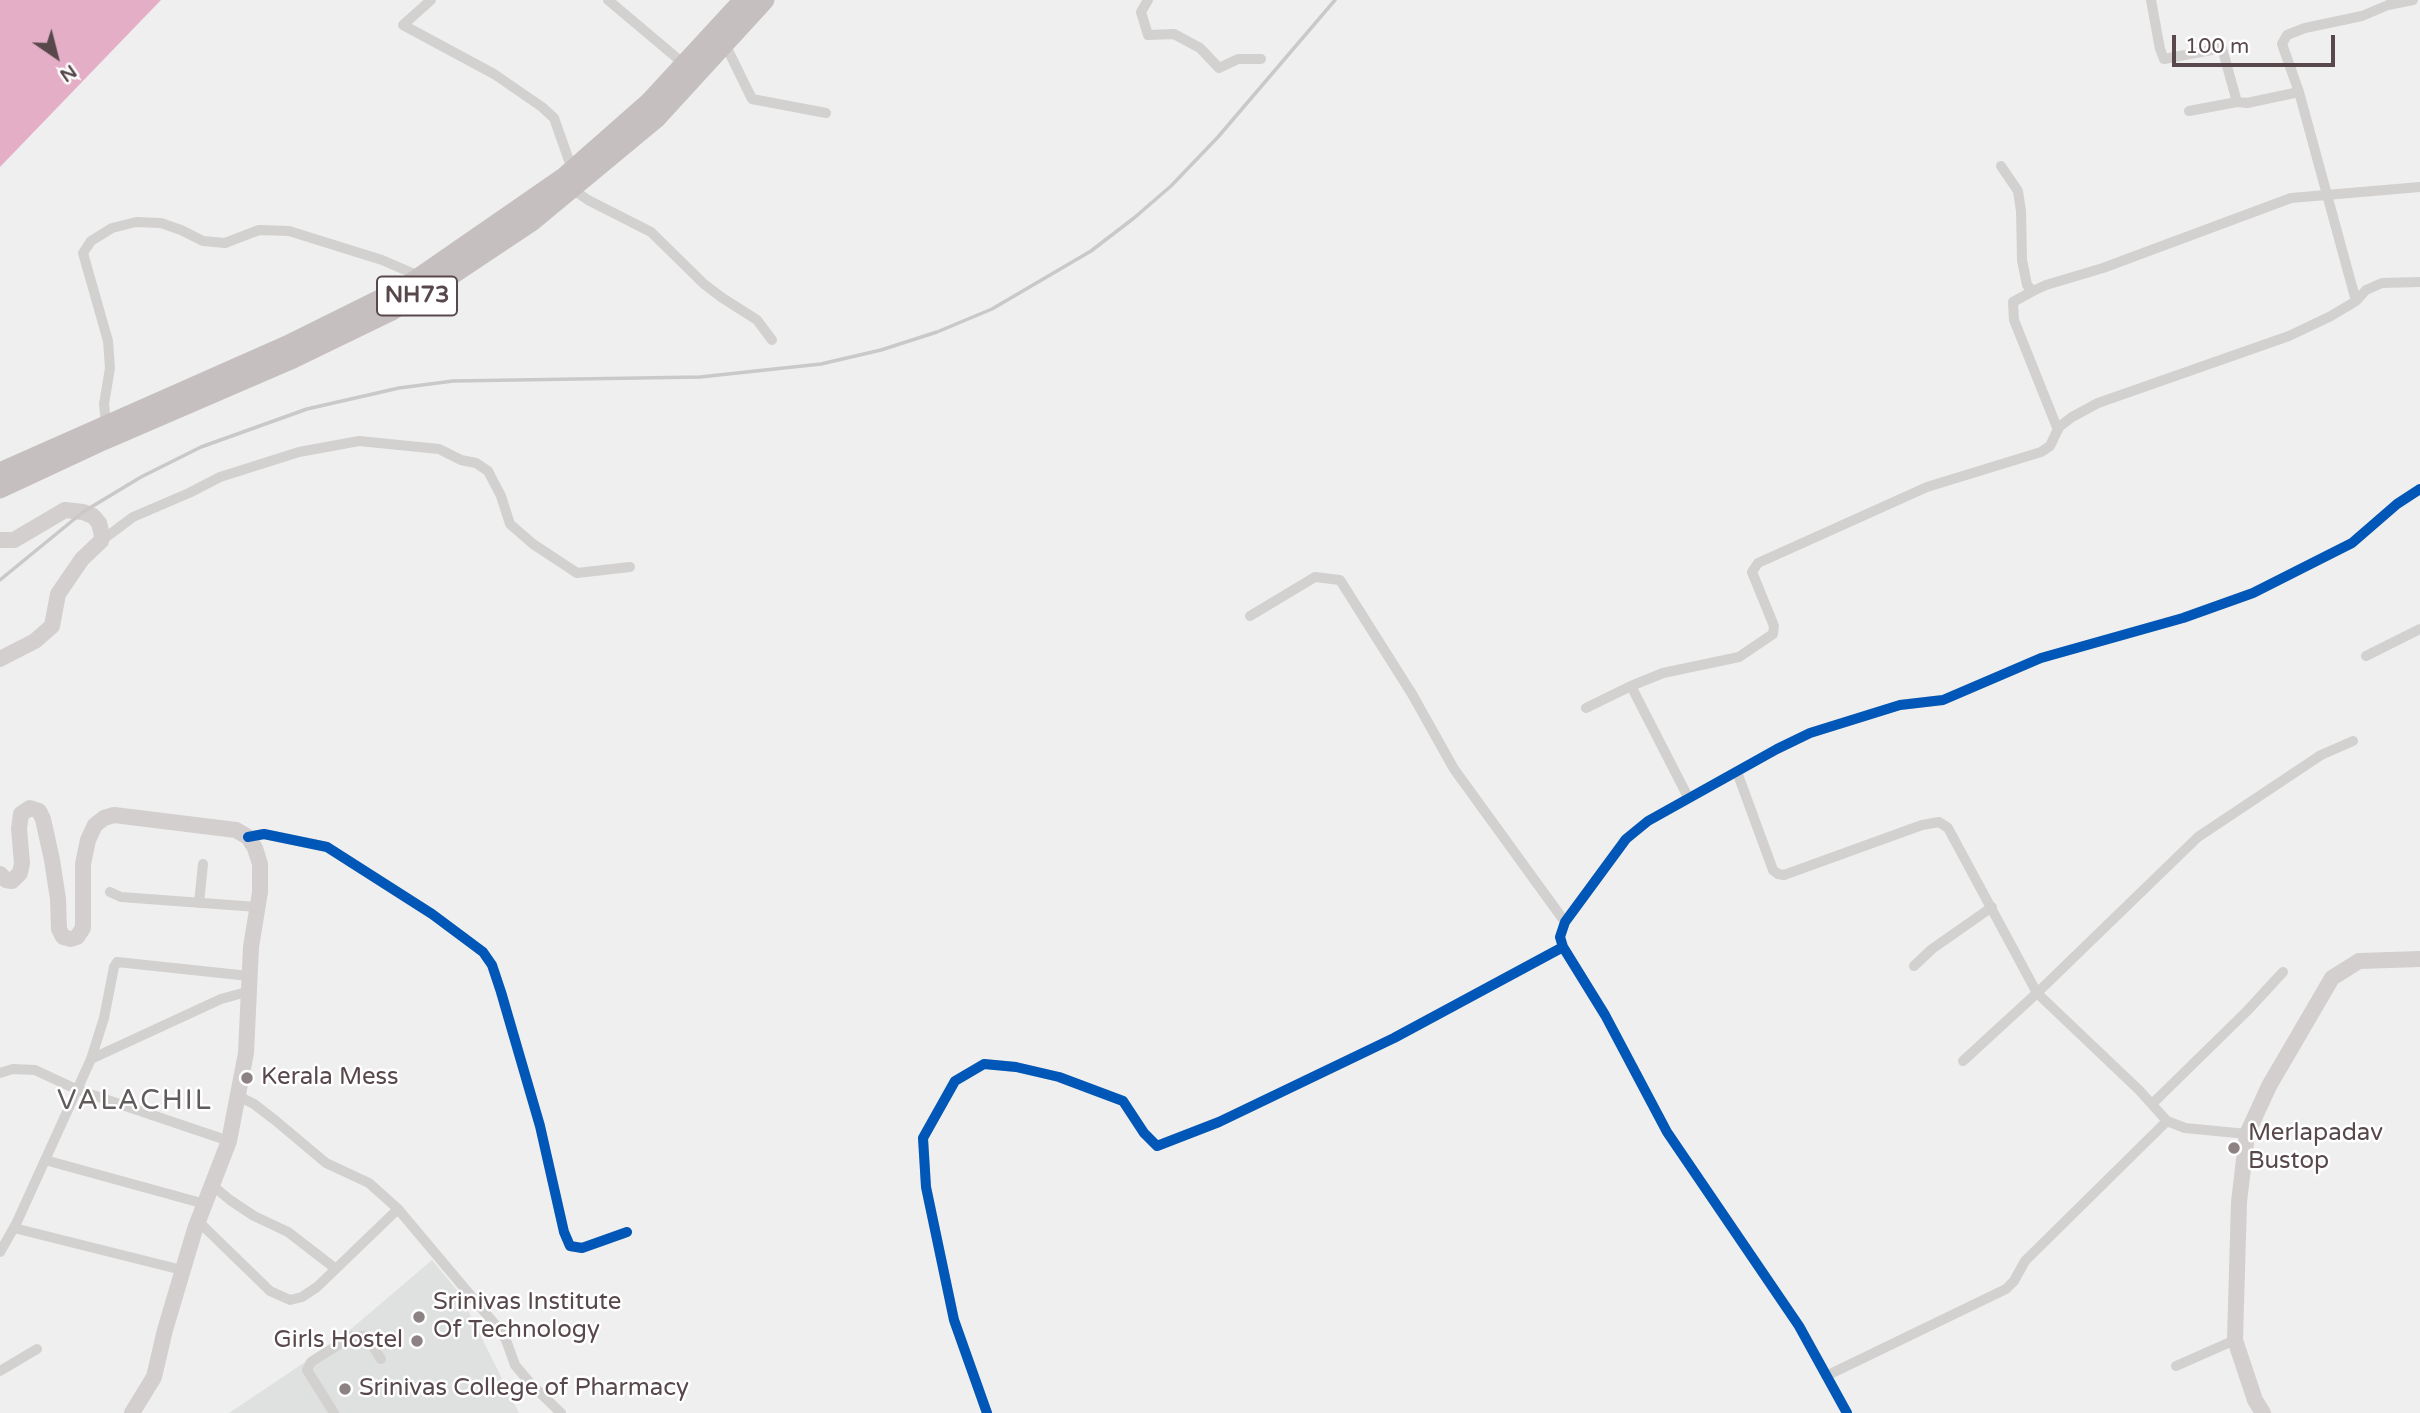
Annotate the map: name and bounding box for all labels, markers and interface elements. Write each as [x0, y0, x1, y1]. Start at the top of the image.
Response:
north arrow [21, 21, 91, 91]
scale bar [2175, 21, 2338, 65]
text: 100 m [2185, 34, 2249, 59]
text: N [55, 60, 81, 87]
road number: NH73 [377, 276, 457, 316]
place label: Kerala Mess [261, 1064, 399, 1092]
marker: Kerala Mess [239, 1070, 255, 1086]
district label: VALACHIL [58, 1085, 212, 1119]
place label: Merlapadav Bustop [2248, 1120, 2383, 1176]
marker: Merlapadav Bustop [2226, 1140, 2242, 1156]
place label: Srinivas Institute Of Technology [433, 1289, 621, 1345]
marker: Srinivas Institute Of Technology [411, 1309, 427, 1325]
place label: Girls Hostel [274, 1327, 403, 1355]
marker: Girls Hostel [409, 1333, 425, 1349]
place label: Srinivas College of Pharmacy [359, 1375, 689, 1403]
marker: Srinivas College of Pharmacy [337, 1381, 353, 1397]

